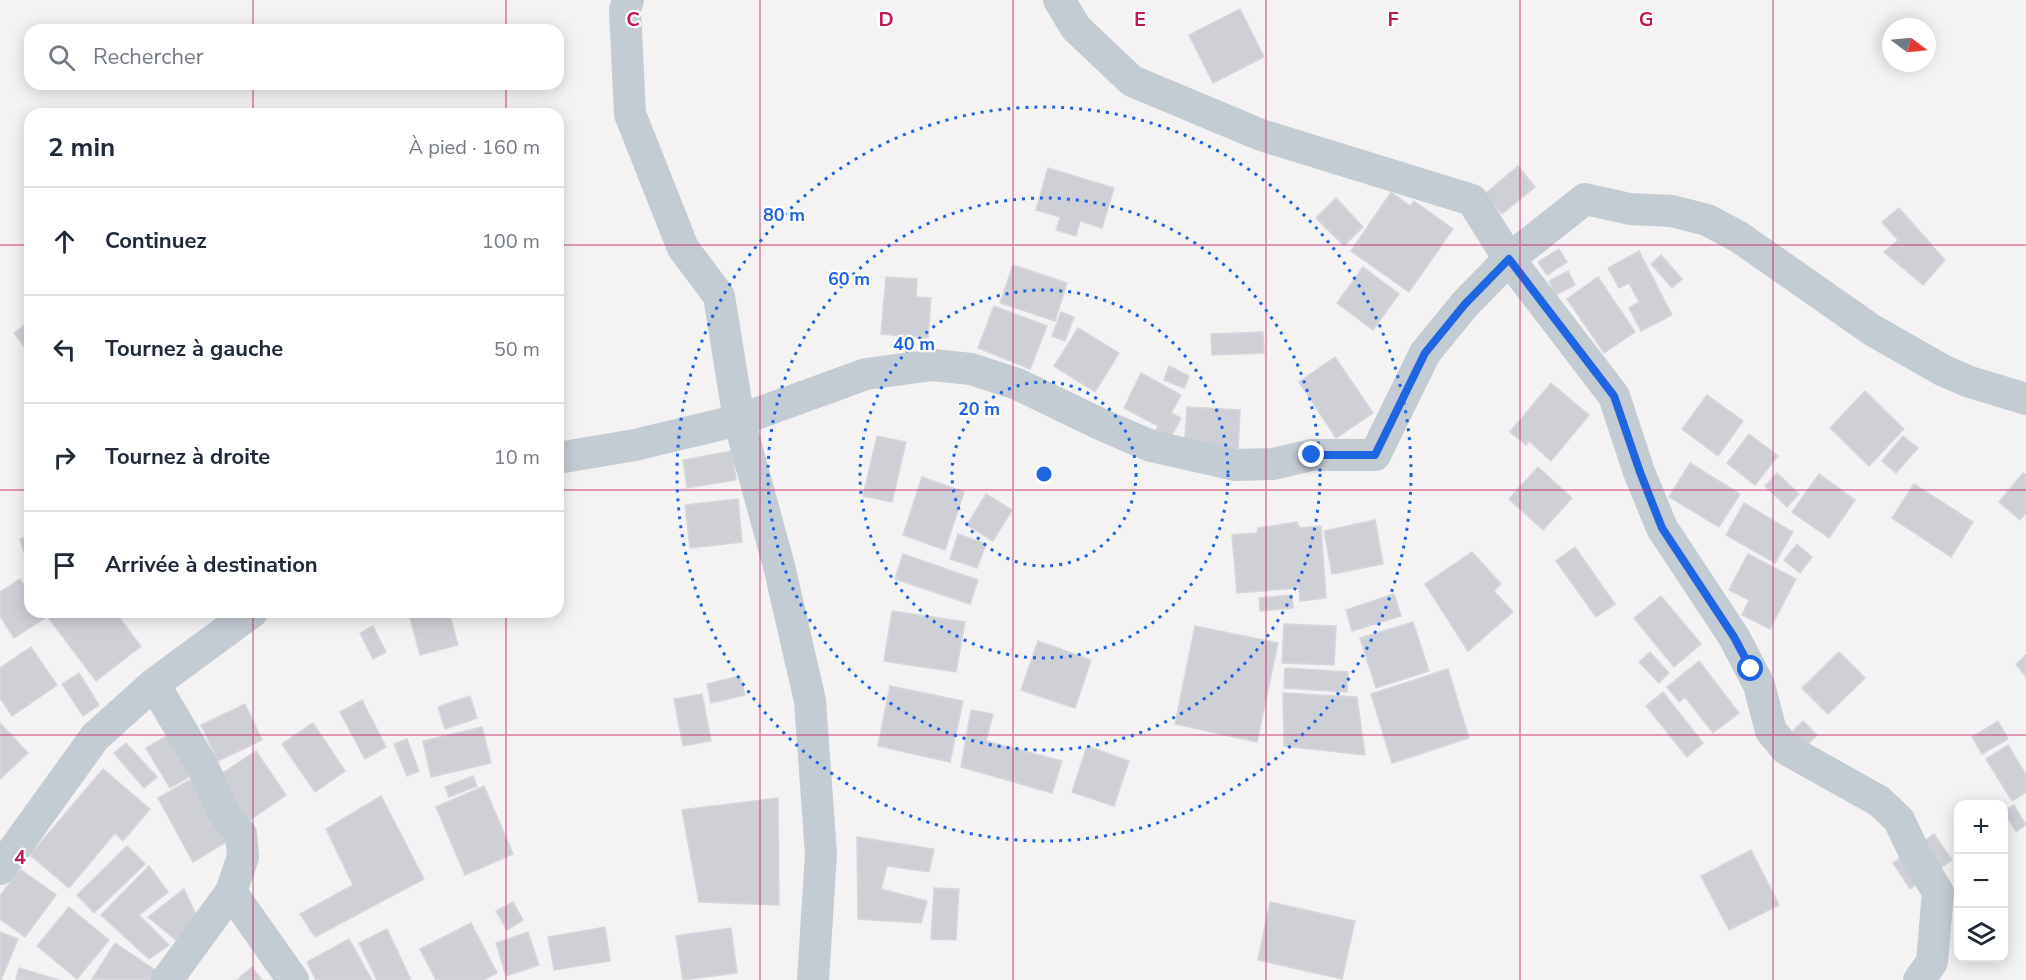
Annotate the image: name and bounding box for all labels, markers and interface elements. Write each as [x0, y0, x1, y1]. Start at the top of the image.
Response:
text: C [626, 6, 640, 33]
text: D [878, 6, 894, 33]
text: E [1134, 6, 1146, 33]
text: F [1387, 6, 1399, 33]
text: G [1639, 6, 1653, 33]
north arrow [1882, 18, 1936, 72]
search box [24, 24, 564, 90]
icon: search [45, 41, 78, 74]
text: Rechercher [93, 42, 204, 72]
text: 2 min [48, 130, 115, 165]
text: À pied · 160 m [409, 134, 540, 161]
text: 80 m [763, 203, 805, 227]
icon: ahead [48, 225, 81, 258]
text: Continuez [105, 226, 207, 256]
text: 100 m [482, 228, 540, 255]
text: 60 m [828, 267, 870, 291]
text: 40 m [893, 332, 935, 356]
icon: left [48, 333, 81, 366]
text: Tournez à gauche [105, 334, 283, 364]
text: 50 m [494, 336, 540, 363]
text: 20 m [958, 397, 1000, 421]
icon: right [48, 441, 81, 474]
route end [1298, 441, 1324, 467]
text: Tournez à droite [105, 442, 270, 472]
text: 10 m [494, 444, 540, 471]
centre of rings [1034, 464, 1054, 484]
icon: arrive [48, 549, 81, 582]
text: Arrivée à destination [105, 550, 318, 580]
route start [1737, 655, 1763, 681]
map controls [1954, 800, 2008, 962]
button: + [1954, 800, 2008, 854]
text: 4 [14, 844, 26, 871]
button: − [1954, 854, 2008, 908]
button: layers [1954, 908, 2008, 962]

